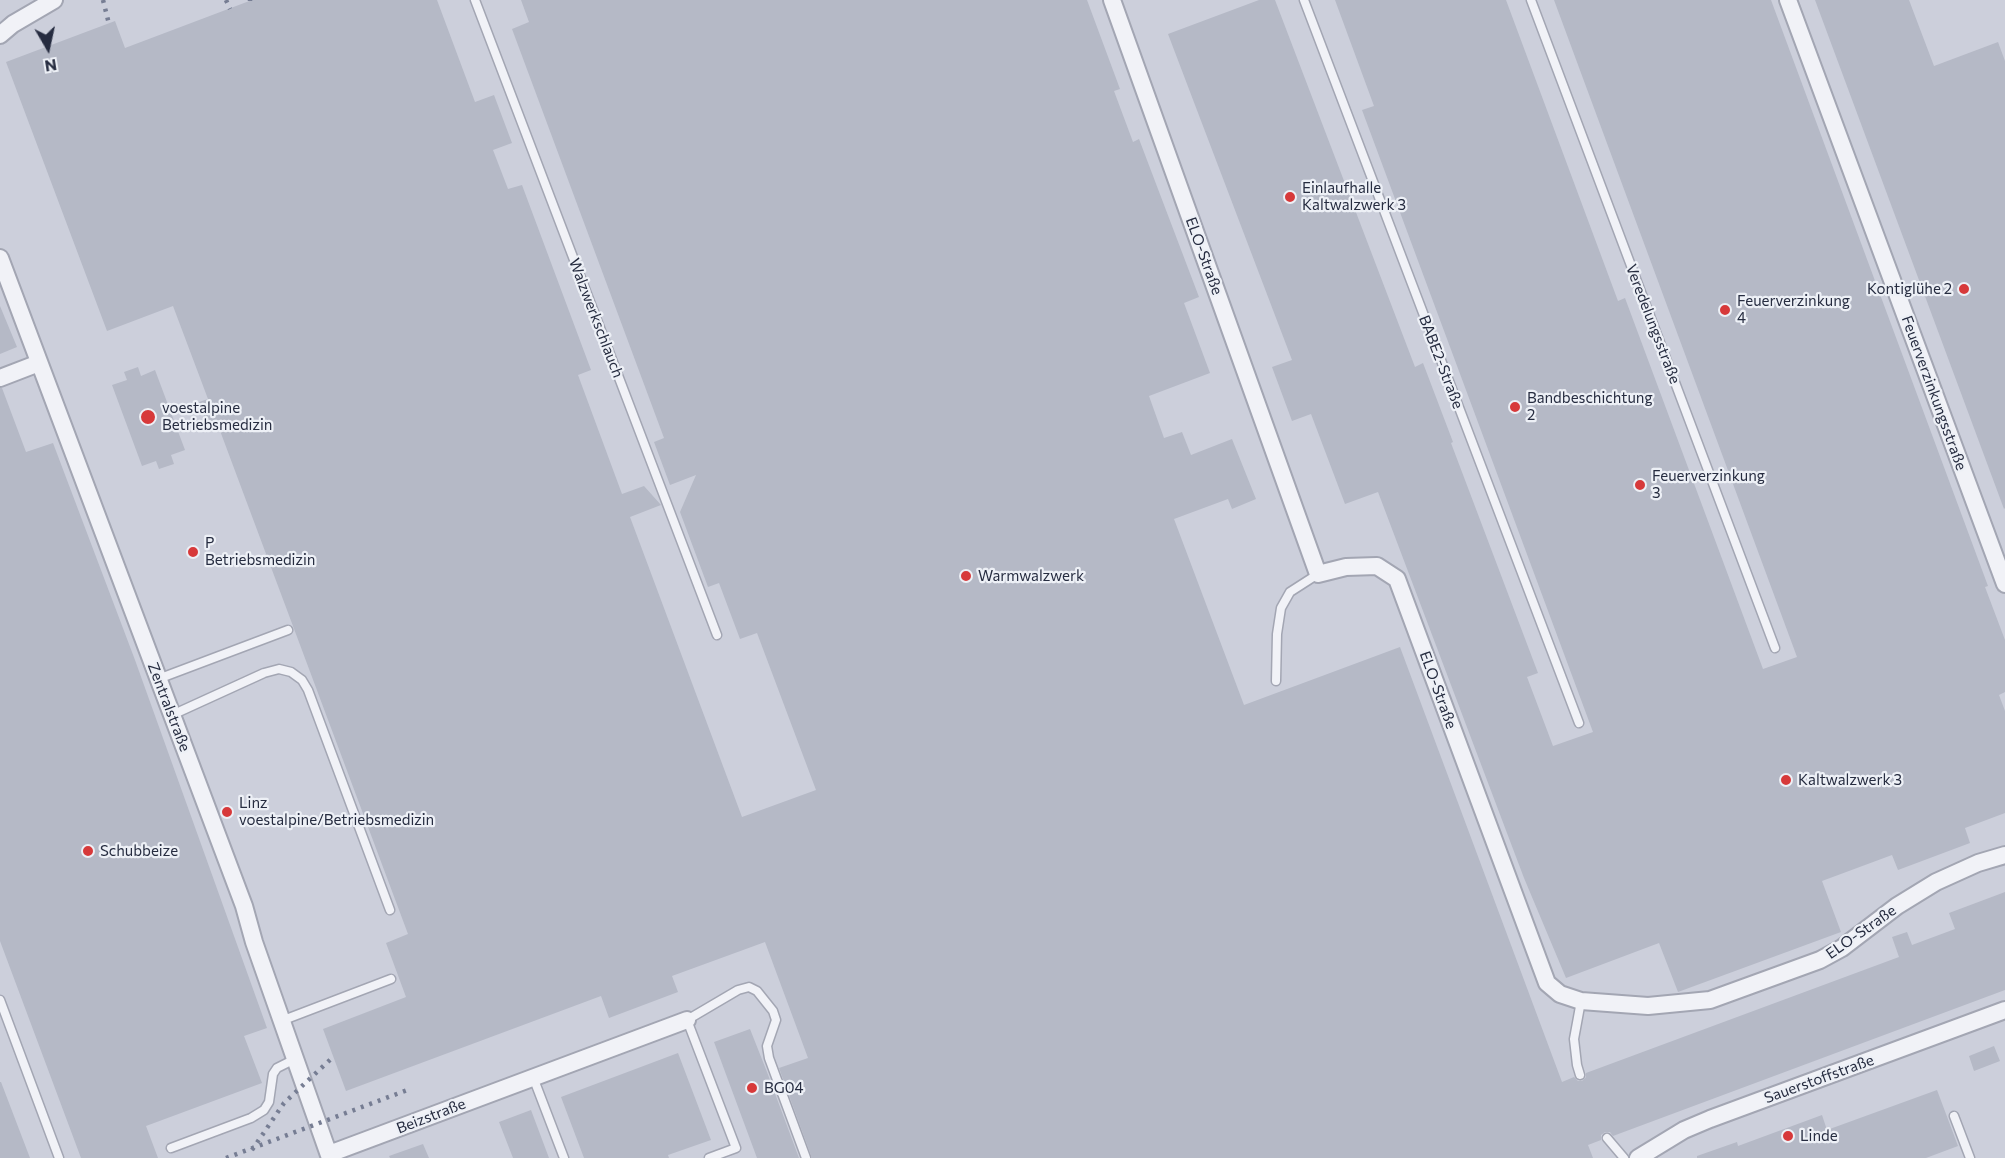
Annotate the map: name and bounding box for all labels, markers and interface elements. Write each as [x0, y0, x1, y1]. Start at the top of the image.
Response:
north arrow [18, 18, 78, 78]
text: N [43, 56, 58, 77]
place label: Einlaufhalle Kaltwalzwerk 3 [1302, 179, 1406, 214]
marker: Einlaufhalle Kaltwalzwerk 3 [1283, 190, 1297, 204]
street label: ELO-Straße [1182, 215, 1226, 297]
street label: Walzwerkschlauch [565, 256, 627, 380]
street label: Veredelungsstraße [1622, 262, 1684, 386]
place label: Kontiglühe 2 [1867, 280, 1952, 298]
marker: Kontiglühe 2 [1957, 282, 1971, 296]
place label: Feuerverzinkung 4 [1737, 292, 1850, 327]
marker: Feuerverzinkung 4 [1718, 303, 1732, 317]
street label: BABE2-Straße [1415, 313, 1467, 411]
street label: Feuerverzinkungsstraße [1898, 313, 1970, 473]
place label: Bandbeschichtung 2 [1527, 389, 1653, 424]
place label: voestalpine Betriebsmedizin [162, 399, 272, 434]
marker: Bandbeschichtung 2 [1508, 400, 1522, 414]
marker: voestalpine Betriebsmedizin [139, 408, 157, 426]
place label: Feuerverzinkung 3 [1652, 467, 1765, 502]
marker: Feuerverzinkung 3 [1633, 478, 1647, 492]
place label: P Betriebsmedizin [205, 534, 315, 569]
marker: P Betriebsmedizin [186, 545, 200, 559]
place label: Warmwalzwerk [978, 567, 1084, 585]
marker: Warmwalzwerk [959, 569, 973, 583]
street label: ELO-Straße [1416, 649, 1460, 731]
street label: Zentralstraße [144, 660, 194, 754]
place label: Kaltwalzwerk 3 [1798, 771, 1902, 789]
marker: Kaltwalzwerk 3 [1779, 773, 1793, 787]
place label: Linz voestalpine/Betriebsmedizin [239, 794, 434, 829]
marker: Linz voestalpine/Betriebsmedizin [220, 805, 234, 819]
place label: Schubbeize [100, 842, 178, 860]
marker: Schubbeize [81, 844, 95, 858]
street label: ELO-Straße [1823, 901, 1899, 963]
street label: Sauerstoffstraße [1762, 1051, 1876, 1107]
place label: BG04 [764, 1079, 803, 1097]
marker: BG04 [745, 1081, 759, 1095]
street label: Beizstraße [394, 1095, 468, 1137]
place label: Linde [1800, 1127, 1838, 1145]
marker: Linde [1781, 1129, 1795, 1143]

